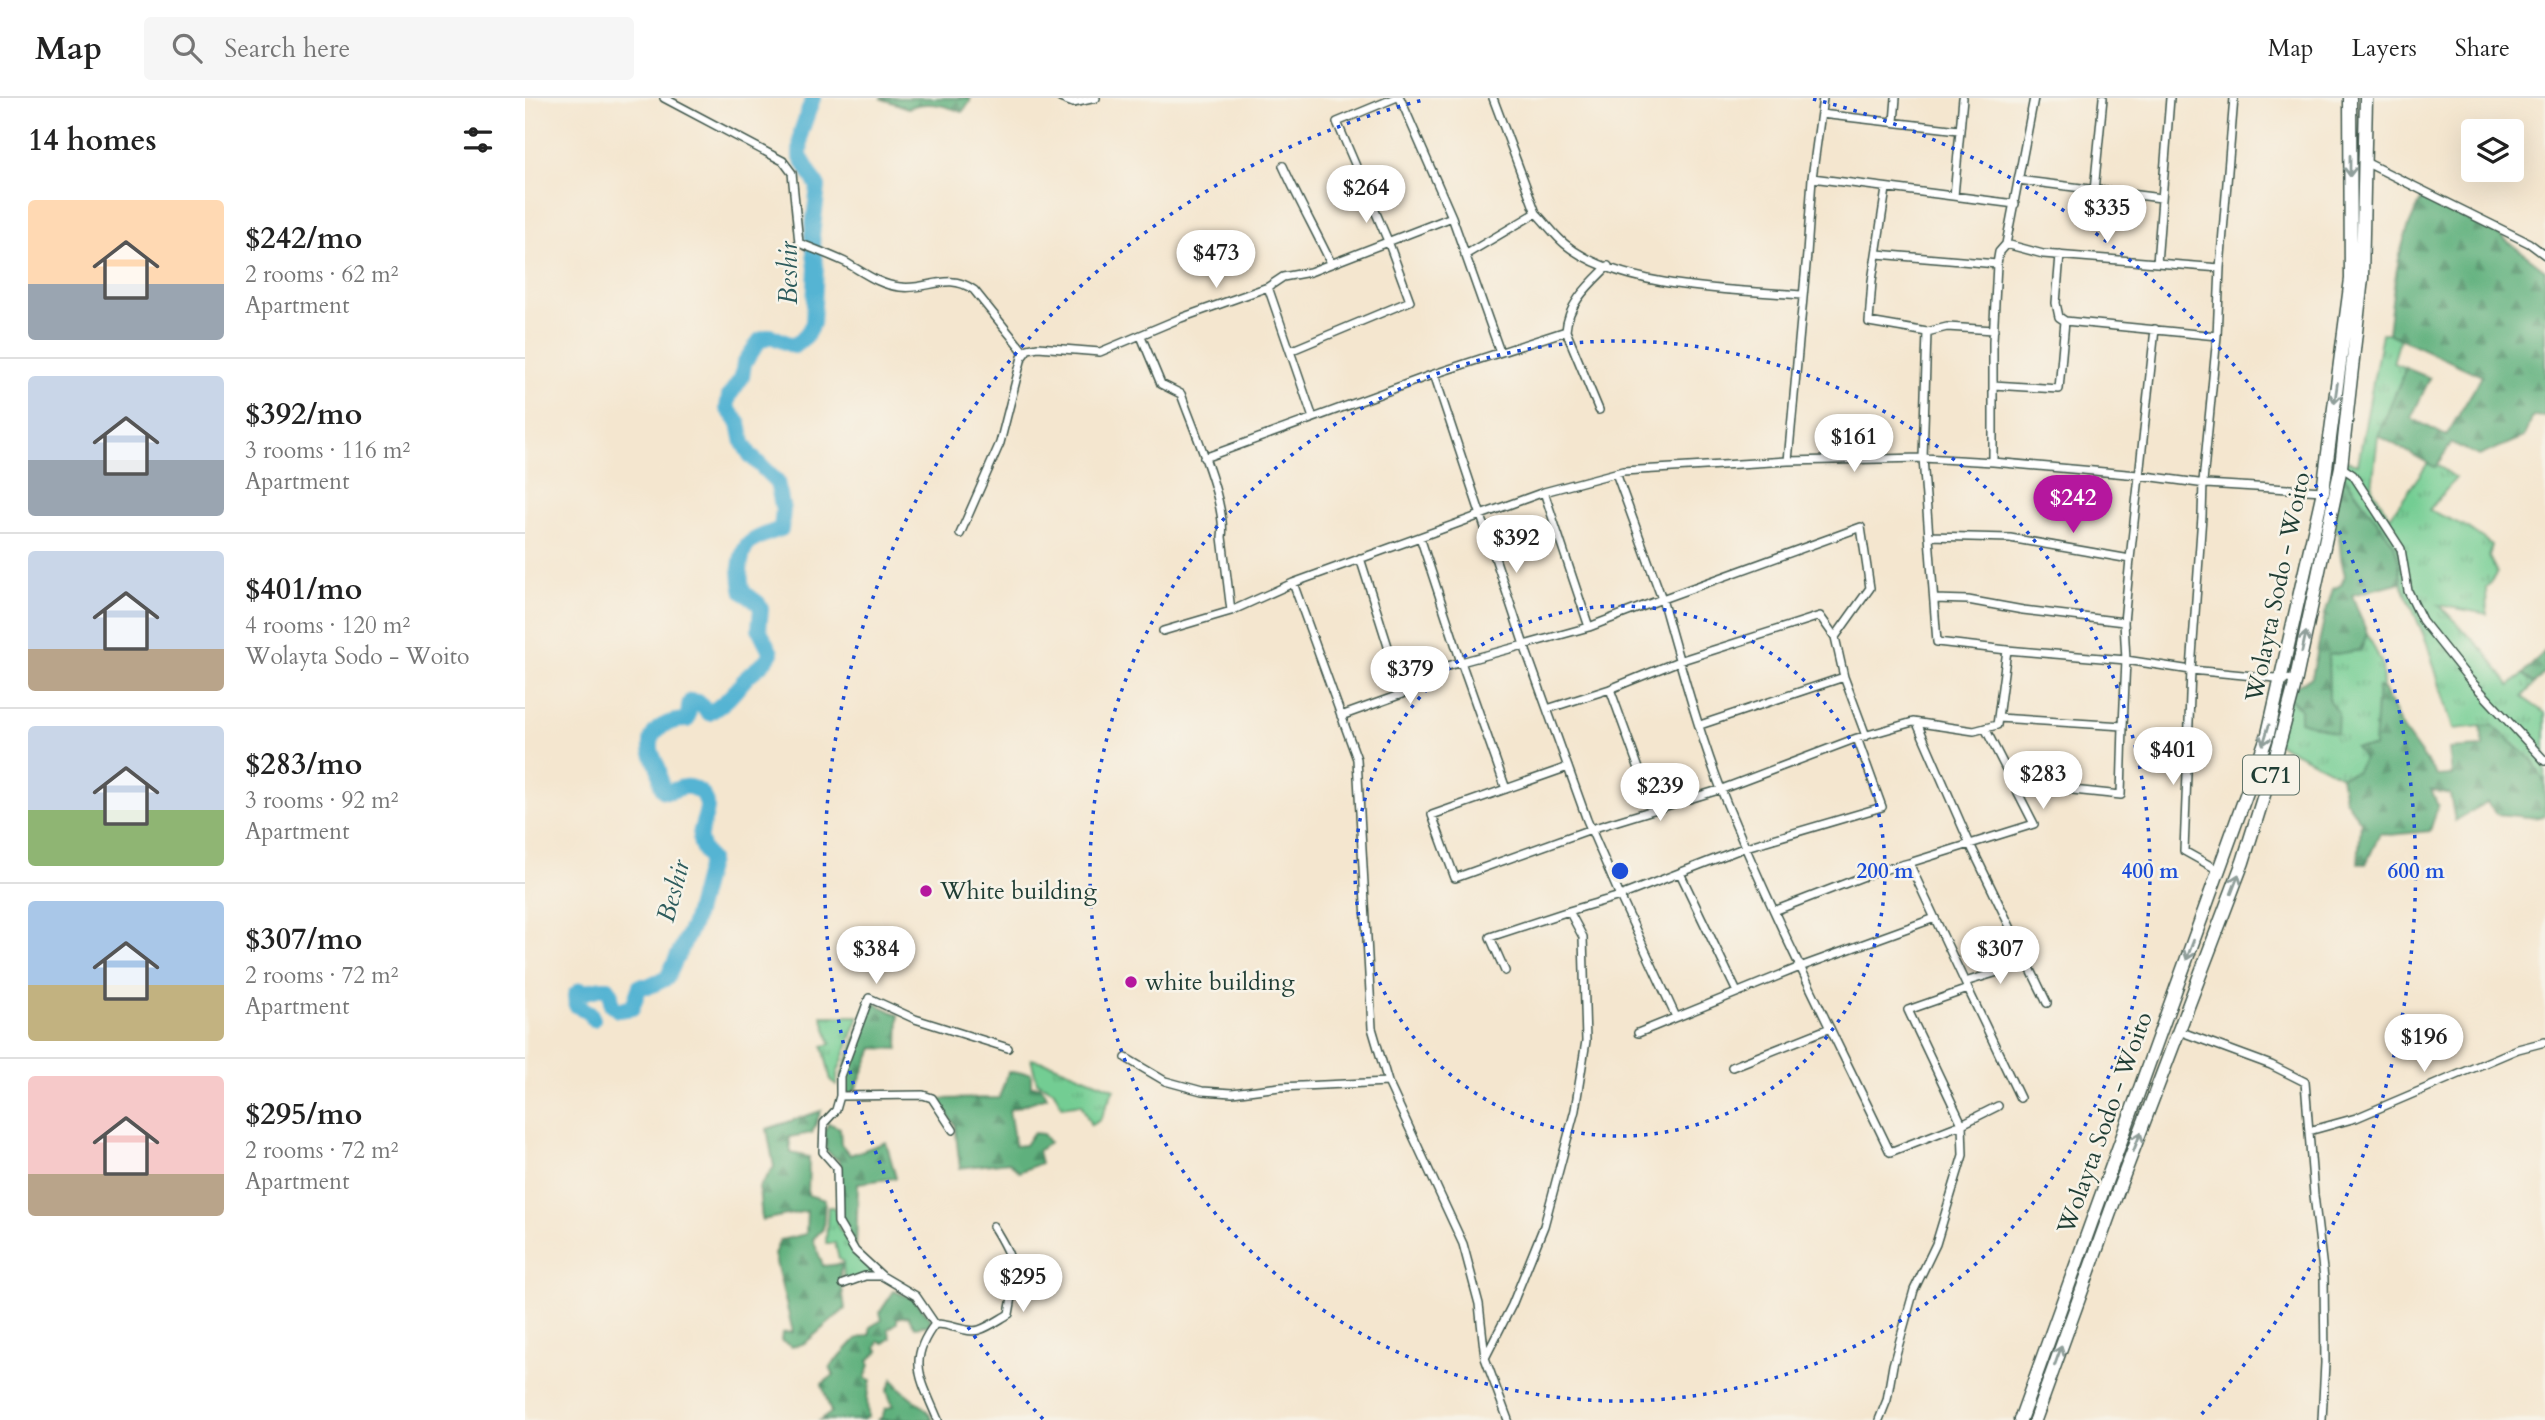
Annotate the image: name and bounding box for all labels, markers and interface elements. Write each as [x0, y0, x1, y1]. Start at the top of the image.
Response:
search box [144, 17, 634, 80]
text: Map [35, 26, 102, 71]
icon: search [168, 29, 206, 67]
text: Search here [224, 31, 350, 66]
text: Map [2268, 32, 2314, 65]
text: Layers [2352, 32, 2417, 65]
text: Share [2455, 32, 2510, 65]
map controls [2461, 119, 2524, 182]
button: layers [2461, 119, 2524, 182]
text: 14 homes [28, 120, 157, 161]
icon: filters [459, 121, 497, 159]
one-way arrow [2343, 154, 2357, 177]
pin: $264 [1325, 166, 1407, 225]
text: $264 [1342, 172, 1390, 203]
pin: $335 [2066, 186, 2148, 245]
text: $335 [2083, 192, 2131, 223]
text: $242/mo [245, 218, 362, 259]
icon: home [84, 228, 168, 312]
pin: $473 [1175, 230, 1257, 290]
text: $473 [1192, 237, 1240, 268]
water label: Beshir [771, 240, 806, 305]
text: 2 rooms · 62 m² [245, 259, 398, 290]
text: Apartment [245, 290, 349, 321]
one-way arrow [2329, 381, 2342, 404]
text: $392/mo [245, 394, 362, 435]
icon: home [84, 404, 168, 488]
pin: $161 [1813, 414, 1895, 474]
text: $161 [1830, 421, 1878, 452]
text: 3 rooms · 116 m² [245, 435, 410, 466]
text: Apartment [245, 466, 349, 497]
street label: Wolayta Sodo - Woito [2237, 469, 2318, 706]
pin: $242 [2032, 476, 2114, 535]
text: $242 [2049, 482, 2097, 513]
pin: $392 [1475, 516, 1557, 575]
text: $392 [1492, 522, 1540, 553]
text: $401/mo [245, 569, 362, 610]
icon: home [84, 579, 168, 663]
text: 4 rooms · 120 m² [245, 610, 410, 641]
one-way arrow [2298, 631, 2312, 654]
text: Wolayta Sodo - Woito [245, 641, 469, 672]
pin: $379 [1369, 646, 1451, 706]
text: $379 [1386, 653, 1434, 684]
one-way arrow [2259, 724, 2272, 746]
pin: $401 [2132, 728, 2214, 787]
text: $401 [2149, 734, 2197, 765]
text: $283/mo [245, 744, 362, 785]
pin: $283 [2002, 752, 2084, 811]
icon: home [84, 754, 168, 838]
road number: C71 [2243, 755, 2299, 794]
text: $283 [2019, 758, 2067, 789]
pin: $239 [1619, 764, 1701, 823]
text: $239 [1636, 770, 1684, 801]
text: 3 rooms · 92 m² [245, 785, 398, 816]
text: Apartment [245, 816, 349, 847]
water label: Beshir [648, 854, 699, 926]
text: 200 m [1856, 857, 1914, 886]
text: 400 m [2121, 857, 2179, 886]
text: 600 m [2387, 857, 2445, 886]
centre of rings [1608, 859, 1632, 883]
one-way arrow [2230, 874, 2243, 895]
place label: White building [939, 875, 1097, 908]
marker: White building [918, 883, 934, 899]
text: $307/mo [245, 919, 362, 960]
pin: $384 [835, 926, 917, 986]
pin: $307 [1959, 926, 2041, 986]
icon: home [84, 929, 168, 1013]
text: $384 [852, 933, 900, 964]
text: $307 [1976, 933, 2024, 964]
one-way arrow [2183, 938, 2195, 960]
text: 2 rooms · 72 m² [245, 960, 398, 991]
place label: white building [1145, 966, 1295, 999]
marker: white building [1123, 974, 1139, 990]
text: Apartment [245, 991, 349, 1022]
street label: Wolayta Sodo - Woito [2049, 1007, 2161, 1240]
pin: $196 [2383, 1014, 2465, 1074]
text: $196 [2400, 1021, 2448, 1052]
text: $295/mo [245, 1094, 362, 1135]
icon: home [84, 1104, 168, 1188]
one-way arrow [2131, 1132, 2144, 1154]
text: 2 rooms · 72 m² [245, 1135, 398, 1166]
text: Apartment [245, 1166, 349, 1197]
pin: $295 [982, 1254, 1064, 1314]
text: $295 [999, 1261, 1047, 1292]
one-way arrow [2053, 1345, 2065, 1367]

